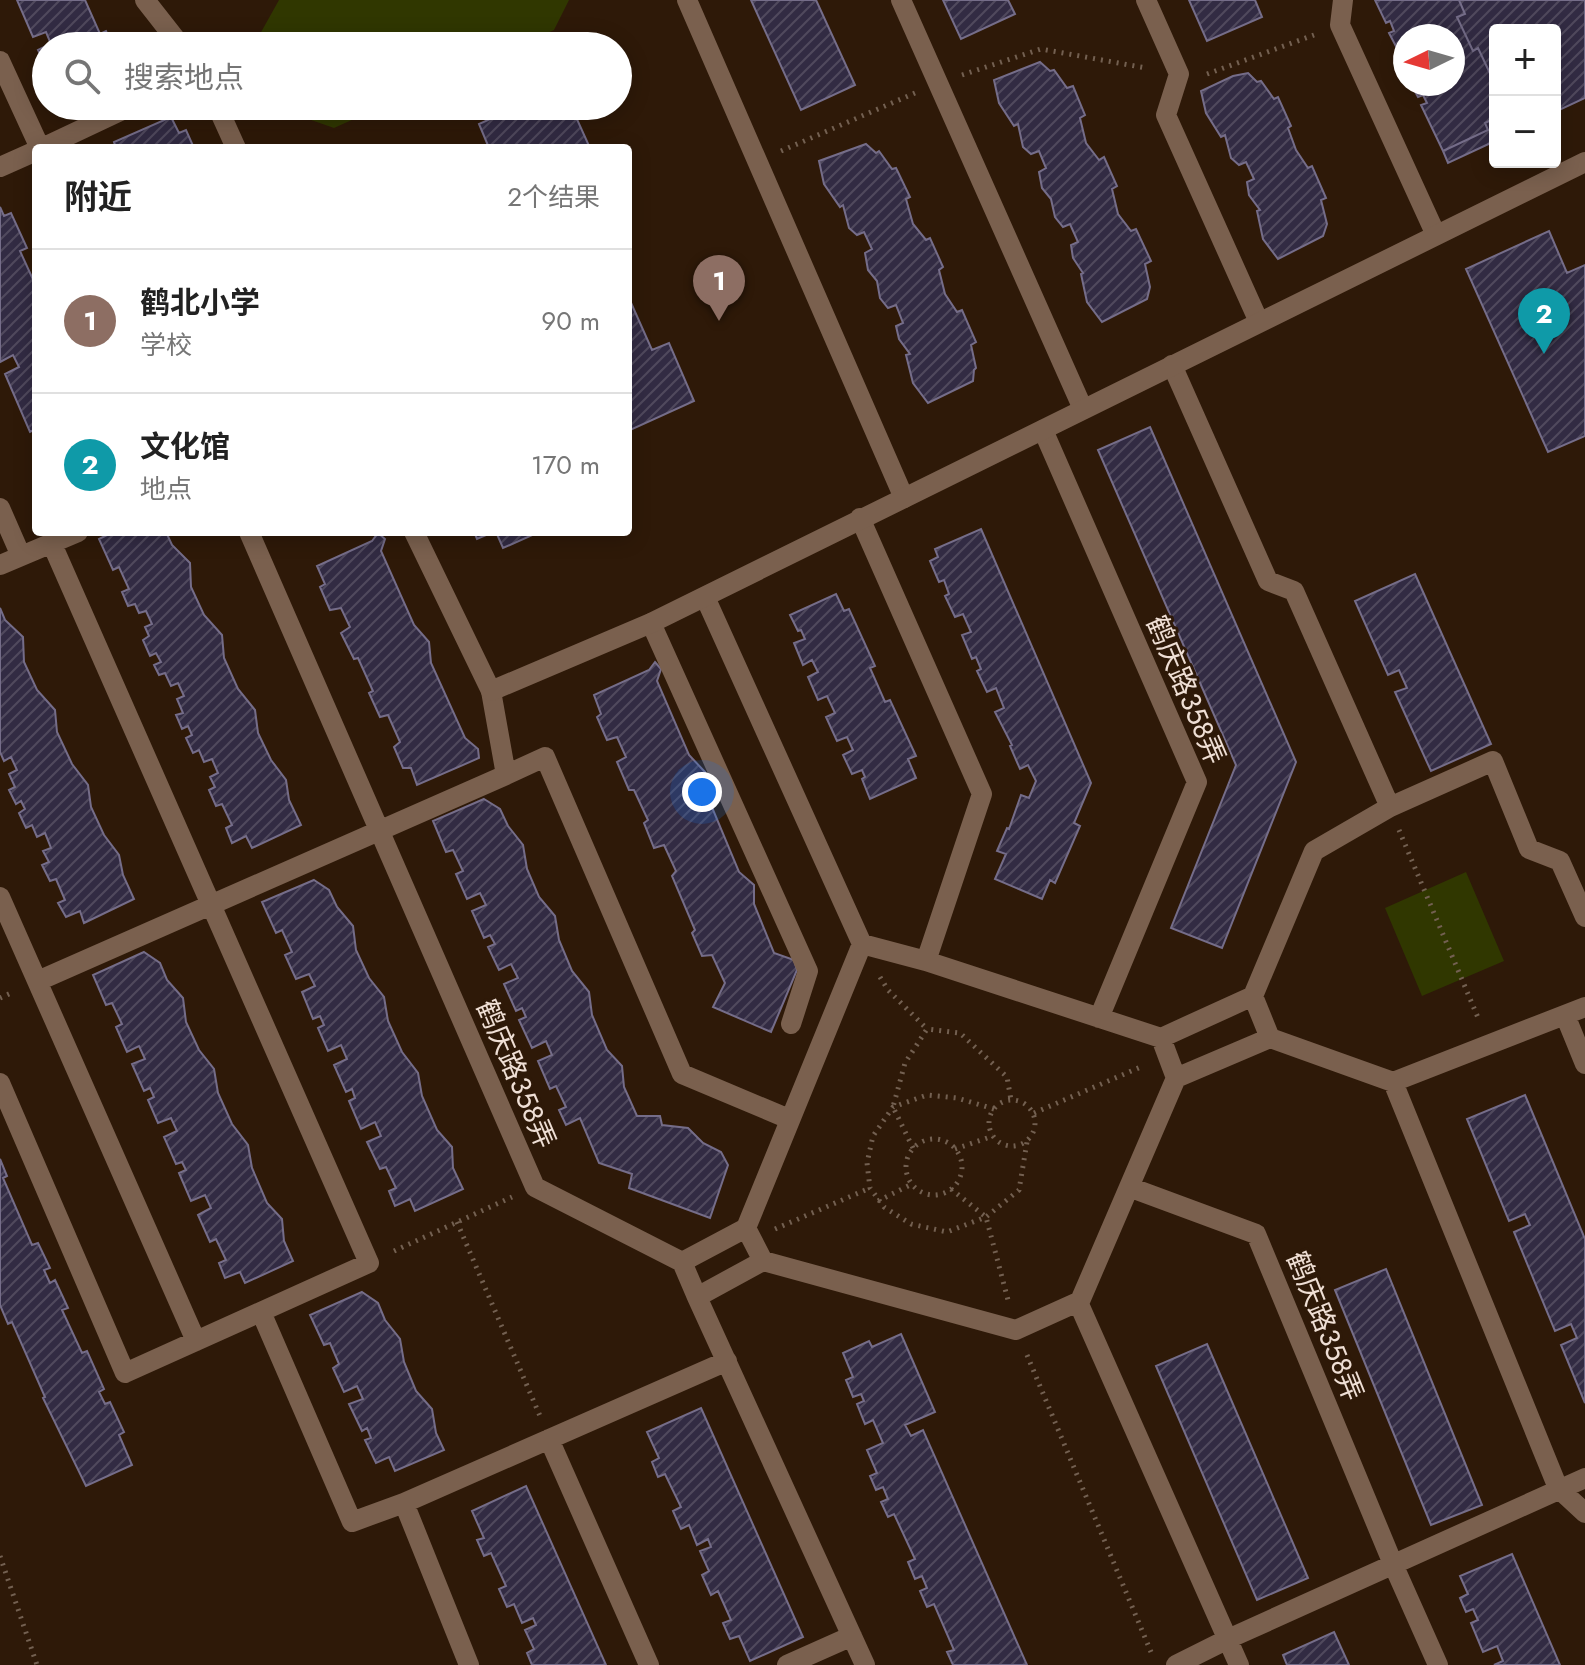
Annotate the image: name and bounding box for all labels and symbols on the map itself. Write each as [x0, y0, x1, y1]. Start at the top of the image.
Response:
north arrow [1393, 24, 1465, 96]
pin: 1 [693, 255, 745, 321]
pin: 2 [1518, 288, 1570, 354]
street label: 鹤庆路358弄 [1136, 609, 1236, 771]
your location [682, 772, 722, 812]
street label: 鹤庆路358弄 [466, 993, 566, 1155]
street label: 鹤庆路358弄 [1276, 1245, 1374, 1407]

